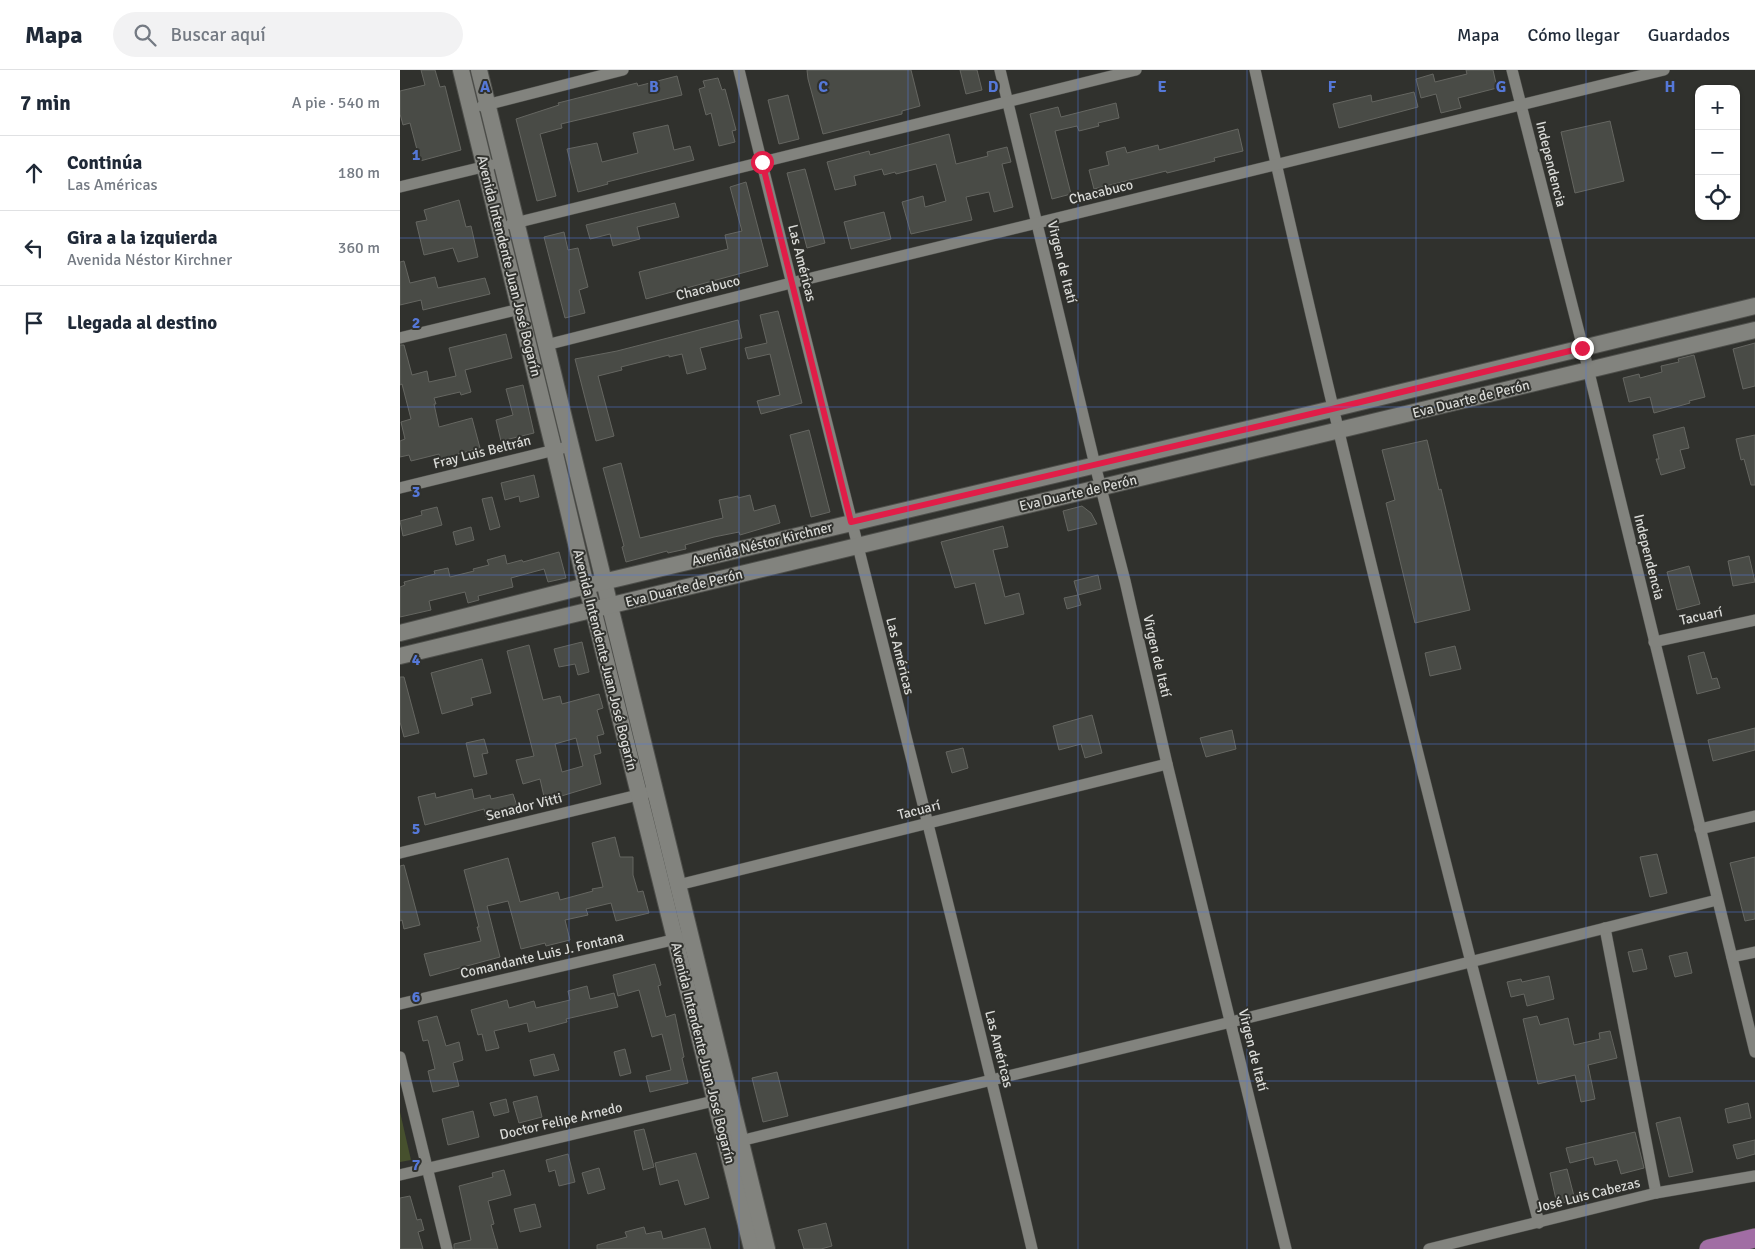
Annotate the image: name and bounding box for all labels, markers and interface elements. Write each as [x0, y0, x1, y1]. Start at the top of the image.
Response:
search box [113, 12, 463, 57]
text: Mapa [25, 20, 83, 50]
icon: search [131, 21, 159, 49]
text: Buscar aquí [171, 23, 266, 47]
text: Mapa [1457, 24, 1499, 46]
text: Cómo llegar [1527, 24, 1620, 46]
text: Guardados [1648, 24, 1730, 46]
text: A [480, 77, 491, 97]
text: B [649, 77, 659, 97]
text: C [818, 77, 828, 97]
text: D [988, 77, 999, 97]
text: E [1157, 77, 1167, 97]
text: F [1328, 77, 1337, 97]
text: G [1496, 77, 1506, 97]
text: H [1665, 77, 1675, 97]
map controls [1695, 85, 1740, 220]
button: + [1695, 85, 1740, 130]
text: 7 min [20, 90, 71, 116]
text: A pie · 540 m [292, 93, 380, 113]
street label: Independencia [1532, 119, 1570, 209]
button: − [1695, 130, 1740, 175]
text: 1 [412, 145, 421, 165]
text: Continúa [67, 151, 142, 175]
route start [751, 151, 774, 174]
street label: Avenida Intendente Juan José Bogarín [473, 154, 545, 378]
icon: ahead [20, 159, 48, 187]
text: 180 m [338, 163, 380, 183]
text: Las Américas [67, 175, 158, 195]
button: locate [1695, 175, 1740, 220]
street label: Chacabuco [1067, 176, 1135, 208]
street label: Virgen de Itatí [1044, 219, 1080, 305]
street label: Las Américas [784, 223, 820, 303]
text: Gira a la izquierda [67, 226, 217, 250]
icon: left [20, 234, 48, 262]
text: 360 m [338, 238, 380, 258]
text: Avenida Néstor Kirchner [67, 250, 232, 270]
street label: Chacabuco [674, 272, 742, 304]
icon: arrive [20, 309, 48, 337]
text: Llegada al destino [67, 311, 217, 335]
text: 2 [412, 313, 420, 333]
route end [1571, 337, 1594, 360]
street label: Eva Duarte de Perón [1411, 376, 1531, 422]
street label: Fray Luis Beltrán [431, 432, 533, 472]
street label: Eva Duarte de Perón [1018, 471, 1138, 515]
text: 3 [412, 482, 420, 502]
street label: Independencia [1630, 512, 1668, 602]
street label: Avenida Néstor Kirchner [690, 518, 835, 570]
street label: Avenida Intendente Juan José Bogarín [569, 548, 641, 772]
street label: Eva Duarte de Perón [624, 565, 744, 611]
street label: Tacuarí [1678, 603, 1724, 629]
street label: Virgen de Itatí [1139, 613, 1175, 699]
street label: Las Américas [882, 616, 918, 696]
text: 4 [412, 650, 421, 670]
street label: Senador Vitti [484, 789, 564, 825]
street label: Tacuarí [896, 796, 942, 824]
text: 5 [412, 819, 420, 839]
street label: Comandante Luis J. Fontana [459, 928, 625, 982]
street label: Avenida Intendente Juan José Bogarín [667, 941, 739, 1165]
text: 6 [412, 987, 421, 1007]
street label: Virgen de Itatí [1235, 1007, 1271, 1093]
street label: Las Américas [981, 1009, 1017, 1089]
street label: Doctor Felipe Arnedo [498, 1099, 624, 1143]
text: 7 [412, 1155, 421, 1175]
street label: José Luis Cabezas [1534, 1174, 1642, 1216]

